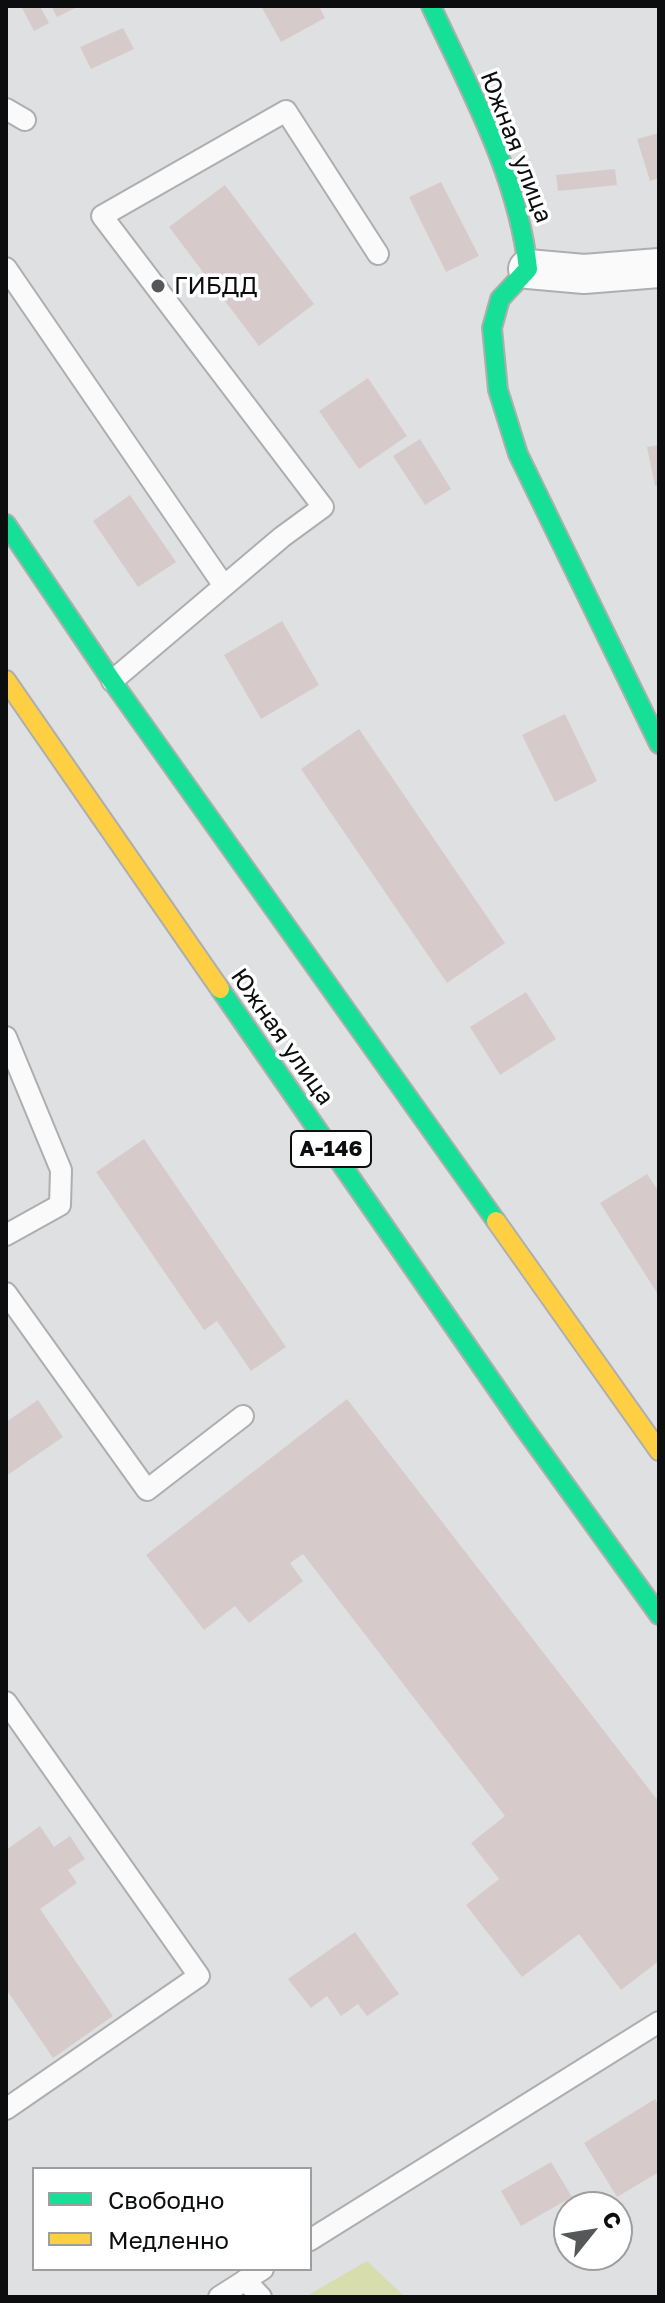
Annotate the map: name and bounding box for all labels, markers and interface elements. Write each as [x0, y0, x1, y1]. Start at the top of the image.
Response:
street label: Южная улица [474, 67, 558, 227]
place label: ГИБДД [174, 272, 258, 300]
marker: ГИБДД [149, 277, 167, 295]
street label: Южная улица [224, 963, 340, 1111]
road number: А-146 [291, 1131, 371, 1167]
legend [32, 2167, 312, 2271]
text: Свободно [108, 2185, 224, 2214]
north arrow [553, 2191, 633, 2271]
text: С [597, 2206, 628, 2233]
text: Медленно [108, 2225, 229, 2254]

